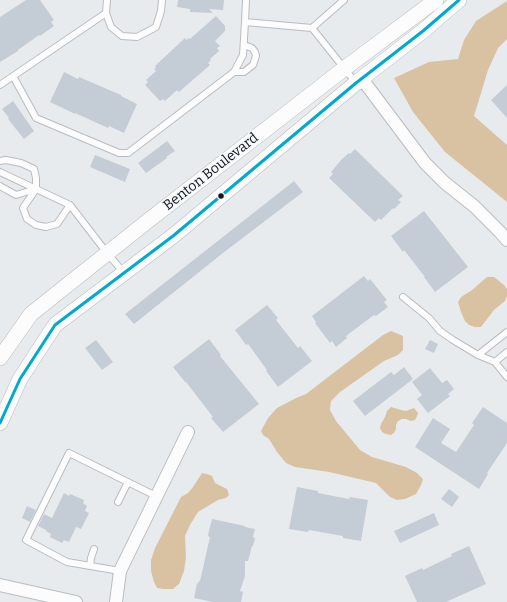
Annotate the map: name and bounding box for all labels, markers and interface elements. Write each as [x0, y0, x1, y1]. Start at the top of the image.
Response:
street label: Benton Boulevard [160, 130, 262, 214]
unlabelled marker [216, 191, 226, 201]

